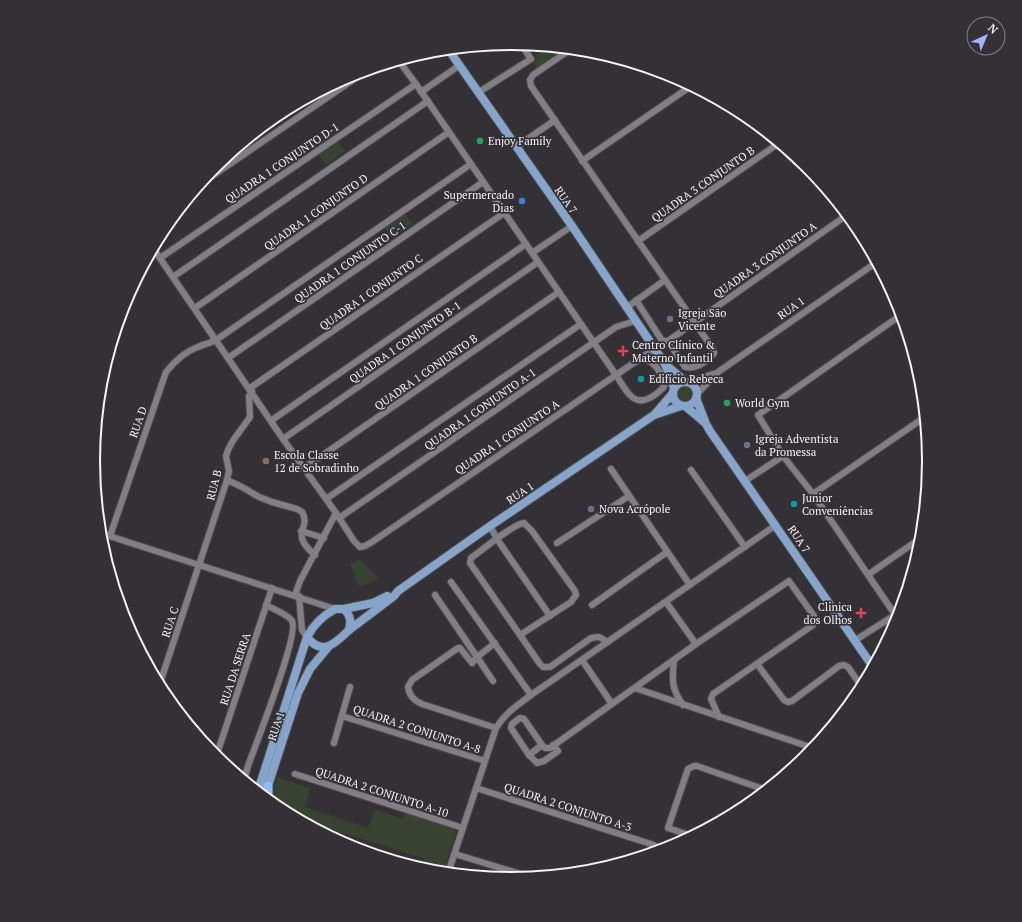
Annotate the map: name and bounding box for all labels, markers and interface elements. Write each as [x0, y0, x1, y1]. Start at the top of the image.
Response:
north arrow [966, 16, 1006, 56]
text: N [985, 21, 1001, 37]
street label: QUADRA 1 CONJUNTO D-1 [222, 120, 342, 206]
place label: Enjoy Family [488, 134, 552, 148]
marker: Enjoy Family [475, 136, 485, 146]
street label: QUADRA 3 CONJUNTO B [649, 143, 757, 225]
street label: QUADRA 1 CONJUNTO D [261, 171, 371, 253]
street label: RUA 7 [552, 184, 580, 217]
place label: Supermercado Dias [444, 188, 514, 215]
marker: Supermercado Dias [517, 196, 527, 206]
street label: QUADRA 1 CONJUNTO C-1 [292, 218, 408, 306]
street label: QUADRA 3 CONJUNTO A [711, 219, 820, 301]
street label: QUADRA 1 CONJUNTO C [317, 251, 425, 333]
street label: RUA 1 [775, 294, 807, 322]
street label: QUADRA 1 CONJUNTO B-1 [347, 298, 463, 386]
place label: Igreja São Vicente [678, 306, 726, 333]
marker: Igreja São Vicente [665, 314, 675, 324]
street label: QUADRA 1 CONJUNTO B [372, 331, 480, 413]
place label: Centro Clínico & Materno Infantil [632, 338, 715, 365]
marker: Centro Clínico & Materno Infantil [617, 345, 629, 357]
street label: QUADRA 1 CONJUNTO A-1 [421, 365, 539, 453]
place label: Edifício Rebeca [649, 372, 724, 386]
marker: Edifício Rebeca [636, 374, 646, 384]
place label: World Gym [735, 396, 790, 410]
street label: QUADRA 1 CONJUNTO A [452, 397, 562, 477]
marker: World Gym [722, 398, 732, 408]
street label: RUA D [126, 404, 150, 439]
place label: Igreja Adventista da Promessa [755, 432, 839, 459]
marker: Igreja Adventista da Promessa [742, 440, 752, 450]
place label: Escola Classe 12 de Sobradinho [274, 448, 359, 475]
marker: Escola Classe 12 de Sobradinho [261, 456, 271, 466]
street label: RUA B [203, 468, 225, 502]
street label: RUA 1 [504, 479, 536, 507]
place label: Junior Conveniências [802, 491, 873, 518]
marker: Junior Conveniências [789, 499, 799, 509]
place label: Nova Acrópole [599, 502, 671, 516]
marker: Nova Acrópole [586, 504, 596, 514]
street label: RUA 7 [785, 523, 813, 556]
place label: Clinica dos Olhos [804, 600, 852, 627]
street label: RUA C [158, 605, 182, 639]
marker: Clinica dos Olhos [855, 607, 867, 619]
street label: RUA DA SERRA [217, 631, 253, 707]
street label: QUADRA 2 CONJUNTO A-8 [351, 702, 483, 756]
street label: RUA 1 [265, 709, 287, 743]
street label: QUADRA 2 CONJUNTO A-10 [314, 764, 450, 820]
street label: QUADRA 2 CONJUNTO A-3 [502, 780, 634, 834]

